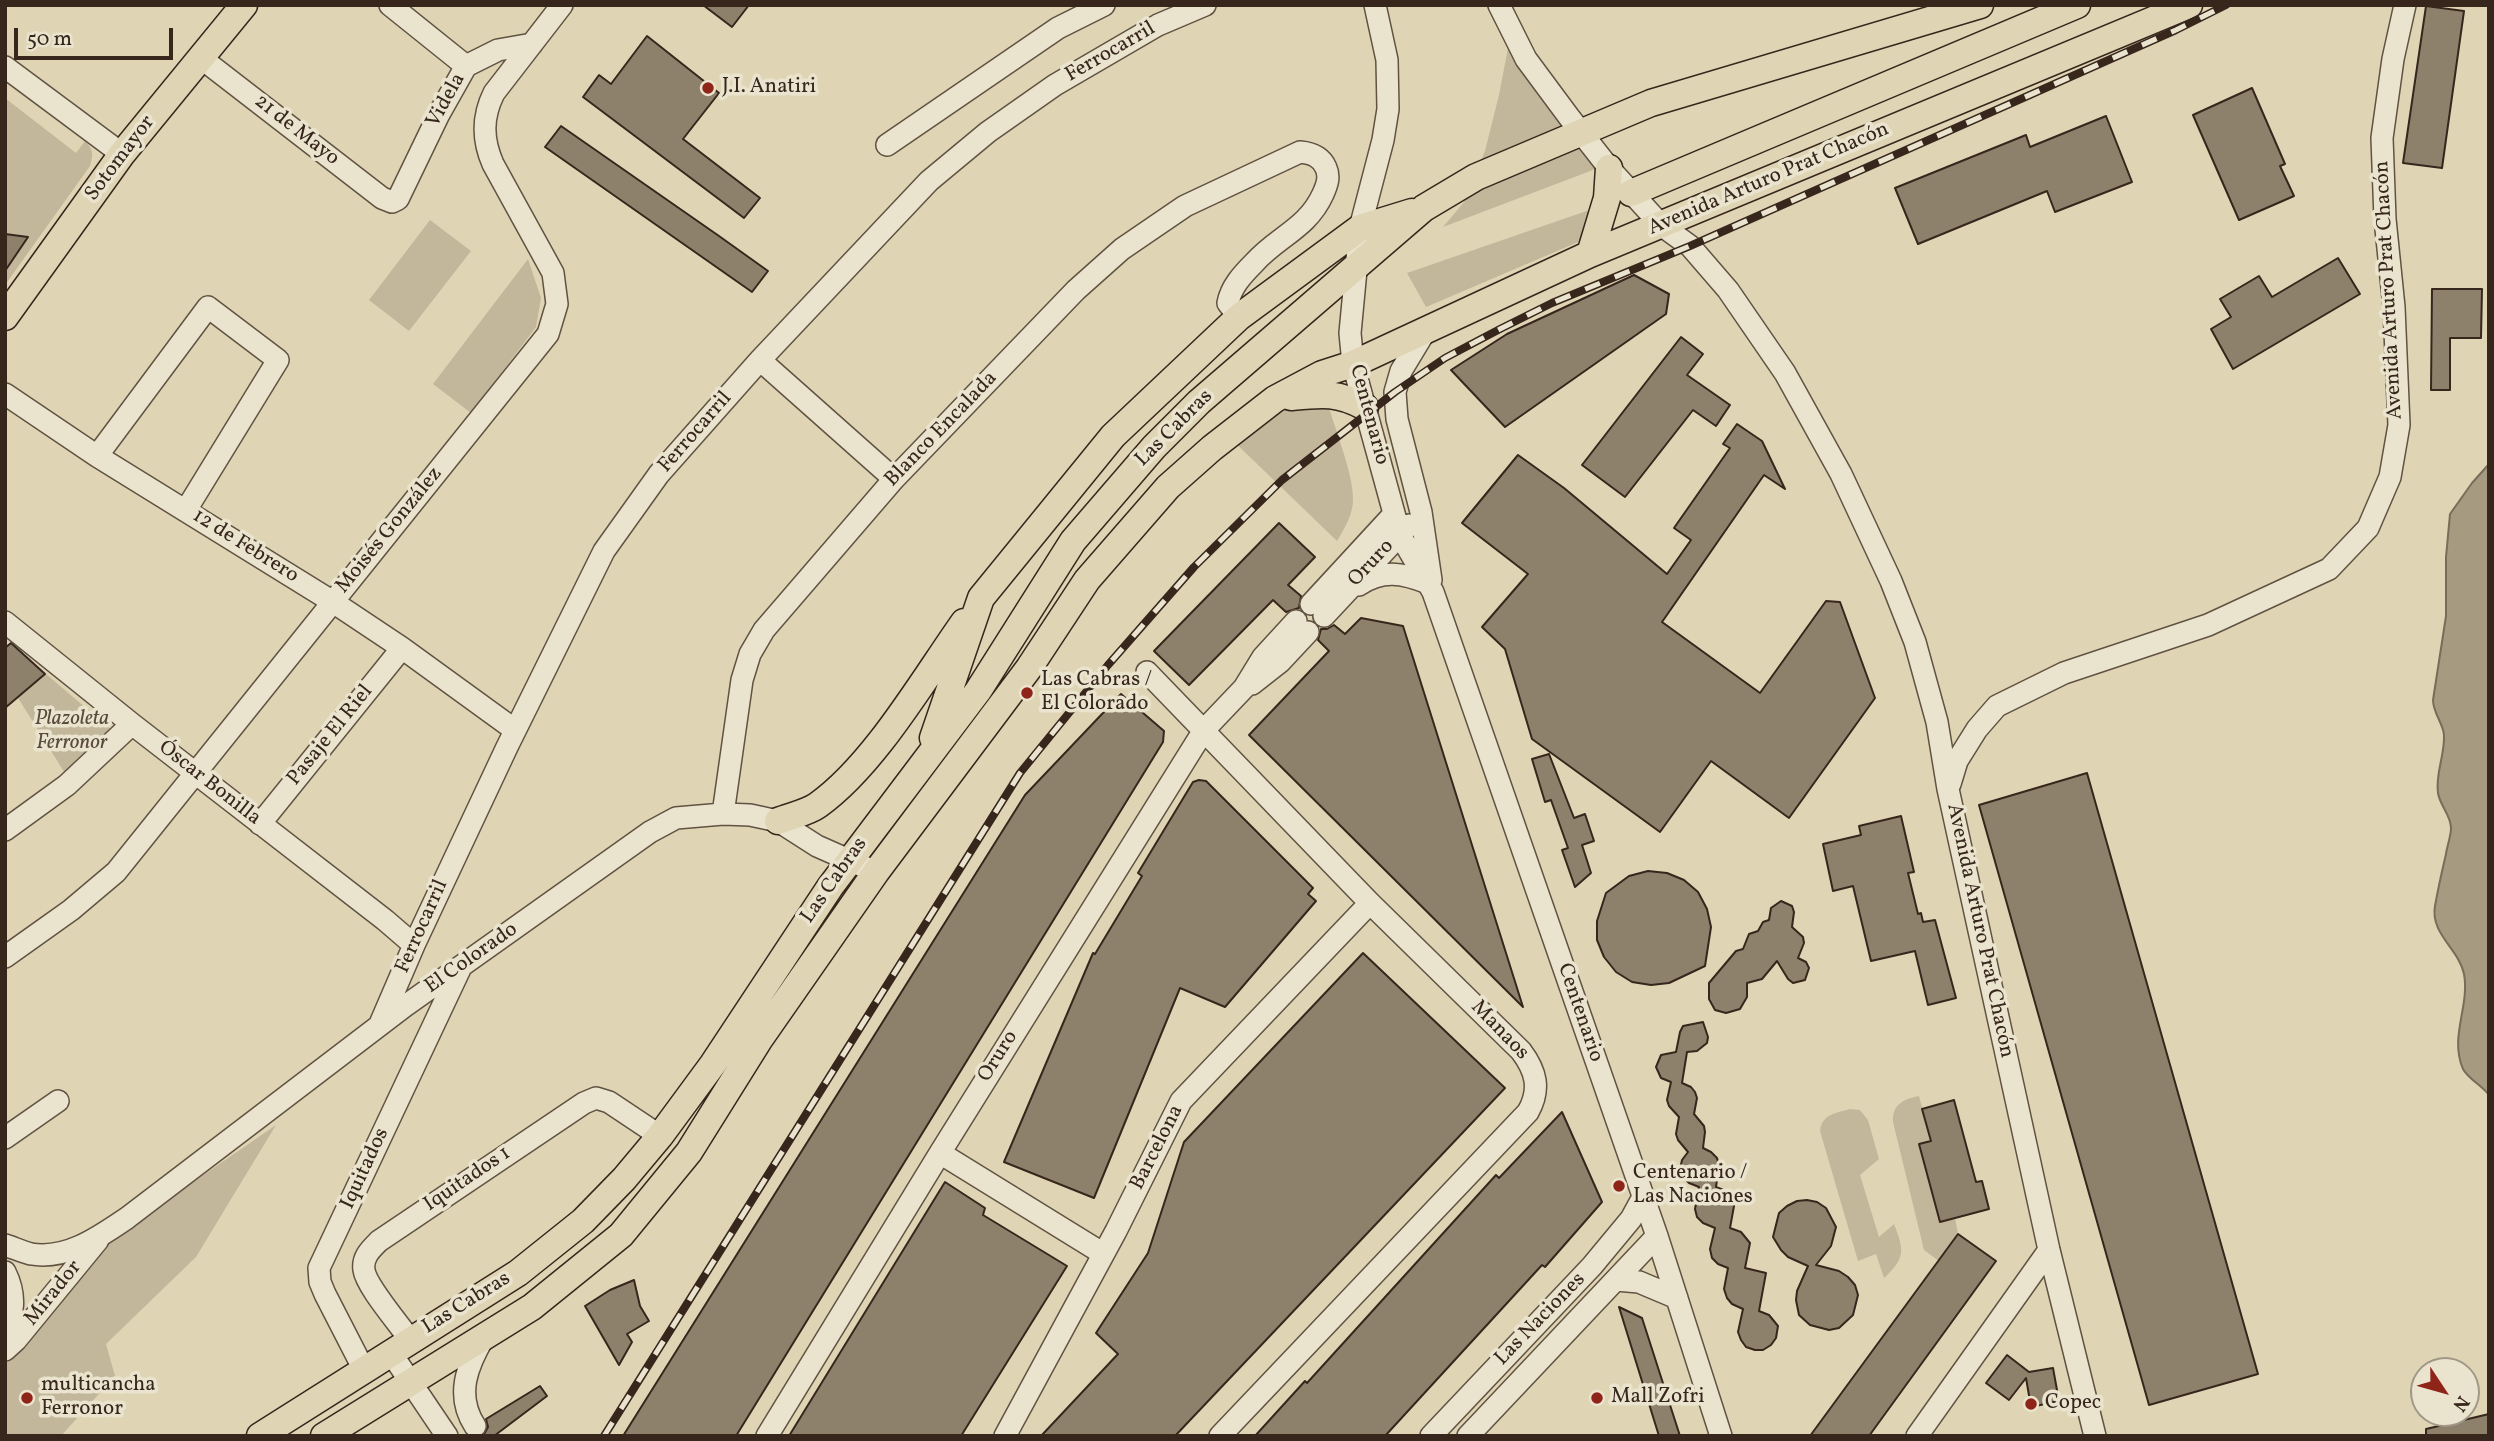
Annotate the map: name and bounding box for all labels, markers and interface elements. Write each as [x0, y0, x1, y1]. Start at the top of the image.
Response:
scale bar [18, 14, 177, 58]
street label: Ferrocarril [1062, 17, 1160, 89]
text: 50 m [27, 25, 72, 54]
street label: Videla [422, 69, 472, 133]
place label: J.I. Anatiri [722, 75, 816, 101]
marker: J.I. Anatiri [700, 80, 716, 96]
street label: 21 de Mayo [248, 90, 344, 172]
street label: Sotomayor [81, 111, 161, 207]
street label: Avenida Arturo Prat Chacón [1645, 118, 1893, 242]
street label: Avenida Arturo Prat Chacón [2371, 160, 2409, 420]
street label: Centenario [1343, 362, 1393, 468]
street label: Blanco Encalada [880, 367, 1004, 493]
street label: Las Cabras [1131, 385, 1219, 473]
street label: Ferrocarril [654, 387, 738, 479]
street label: Moisés González [331, 463, 449, 599]
street label: 12 de Febrero [187, 504, 303, 590]
street label: Oruro [1344, 535, 1400, 593]
place label: Las Cabras / El Colorado [1041, 668, 1152, 718]
street label: Pasaje El Riel [283, 681, 379, 791]
marker: Las Cabras / El Colorado [1019, 685, 1035, 701]
park label: Plazoleta Ferronor [35, 707, 109, 757]
street label: Óscar Bonilla [153, 736, 265, 832]
street label: Avenida Arturo Prat Chacón [1940, 802, 2018, 1060]
street label: Las Cabras [796, 833, 874, 929]
street label: Ferrocarril [391, 876, 455, 978]
street label: El Colorado [421, 918, 523, 1000]
street label: Centenario [1550, 960, 1608, 1066]
street label: Manaos [1465, 996, 1533, 1066]
street label: Oruro [973, 1027, 1025, 1087]
street label: Barcelona [1126, 1101, 1190, 1195]
street label: Iquitados [336, 1124, 396, 1214]
street label: Iquitados 1 [420, 1142, 516, 1218]
place label: Centenario / Las Naciones [1633, 1161, 1753, 1211]
marker: Centenario / Las Naciones [1611, 1178, 1627, 1194]
street label: Mirador [20, 1256, 88, 1332]
street label: Las Cabras [418, 1267, 516, 1341]
street label: Las Naciones [1490, 1268, 1592, 1372]
north arrow [2410, 1357, 2480, 1427]
place label: multicancha Ferronor [41, 1373, 156, 1423]
place label: Mall Zofri [1611, 1385, 1704, 1411]
marker: multicancha Ferronor [19, 1390, 35, 1406]
marker: Mall Zofri [1589, 1390, 1605, 1406]
text: N [2446, 1390, 2475, 1416]
place label: Copec [2045, 1391, 2101, 1417]
marker: Copec [2023, 1396, 2039, 1412]

